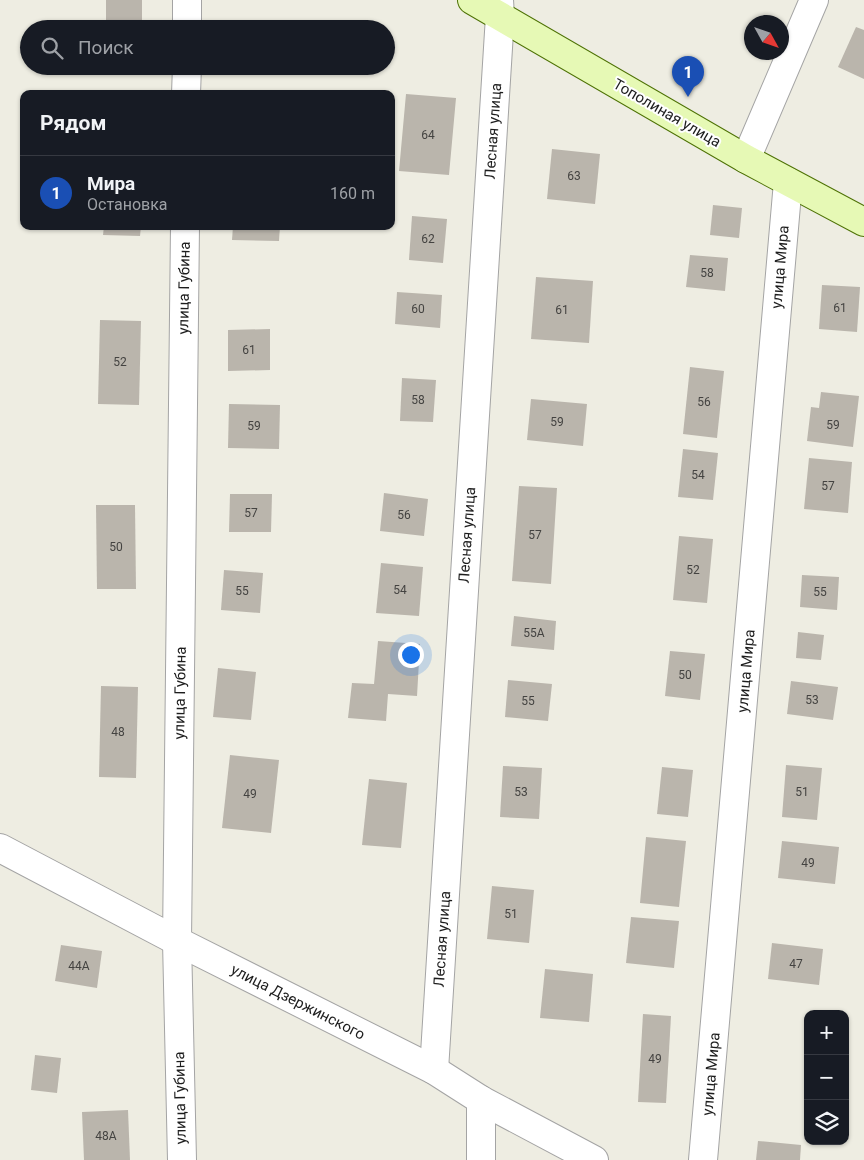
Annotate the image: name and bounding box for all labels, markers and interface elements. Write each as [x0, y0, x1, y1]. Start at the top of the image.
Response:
north arrow [744, 15, 789, 60]
search box [20, 20, 395, 75]
icon: search [38, 34, 66, 62]
text: Поиск [78, 36, 134, 59]
pin: 1 [672, 56, 704, 97]
street label: Тополиная улица [610, 75, 724, 151]
street label: Лесная улица [481, 82, 505, 180]
text: Рядом [40, 111, 106, 135]
house number: 64 [421, 128, 435, 142]
house number: 63 [567, 169, 581, 183]
text: Мира [87, 172, 135, 195]
text: 1 [51, 184, 61, 203]
text: 160 m [330, 184, 375, 203]
text: Остановка [87, 195, 168, 214]
street label: улица Мира [767, 225, 793, 309]
house number: 62 [421, 232, 435, 246]
street label: улица Губина [174, 241, 194, 335]
house number: 58 [700, 266, 714, 280]
house number: 61 [833, 301, 847, 315]
house number: 60 [411, 302, 425, 316]
house number: 61 [555, 303, 569, 317]
house number: 61 [242, 343, 256, 357]
house number: 52 [113, 355, 127, 369]
house number: 58 [411, 393, 425, 407]
house number: 56 [697, 395, 711, 409]
house number: 59 [550, 415, 564, 429]
house number: 59 [826, 418, 840, 432]
house number: 59 [247, 419, 261, 433]
house number: 54 [691, 468, 705, 482]
house number: 57 [821, 479, 835, 493]
street label: Лесная улица [455, 486, 479, 584]
house number: 57 [244, 506, 258, 520]
house number: 56 [397, 508, 411, 522]
house number: 57 [528, 528, 542, 542]
house number: 50 [109, 540, 123, 554]
house number: 52 [686, 563, 700, 577]
house number: 54 [393, 583, 407, 597]
house number: 55 [235, 584, 249, 598]
house number: 55 [813, 585, 827, 599]
house number: 55А [523, 626, 545, 640]
street label: улица Мира [733, 629, 759, 713]
your location [398, 642, 424, 668]
street label: улица Губина [170, 646, 190, 740]
house number: 50 [678, 668, 692, 682]
house number: 53 [805, 693, 819, 707]
house number: 55 [521, 694, 535, 708]
house number: 48 [111, 725, 125, 739]
house number: 53 [514, 785, 528, 799]
house number: 51 [795, 785, 809, 799]
house number: 49 [243, 787, 257, 801]
house number: 49 [801, 856, 815, 870]
street label: Лесная улица [430, 890, 454, 988]
house number: 51 [504, 907, 518, 921]
house number: 47 [789, 957, 803, 971]
house number: 44А [68, 959, 90, 973]
street label: улица Дзержинского [228, 960, 368, 1044]
map controls [804, 1010, 849, 1145]
button: + [804, 1010, 849, 1055]
street label: улица Мира [698, 1032, 724, 1116]
street label: улица Губина [170, 1051, 190, 1145]
house number: 49 [648, 1052, 662, 1066]
button: − [804, 1055, 849, 1100]
button: layers [804, 1100, 849, 1145]
house number: 48А [95, 1129, 117, 1143]

